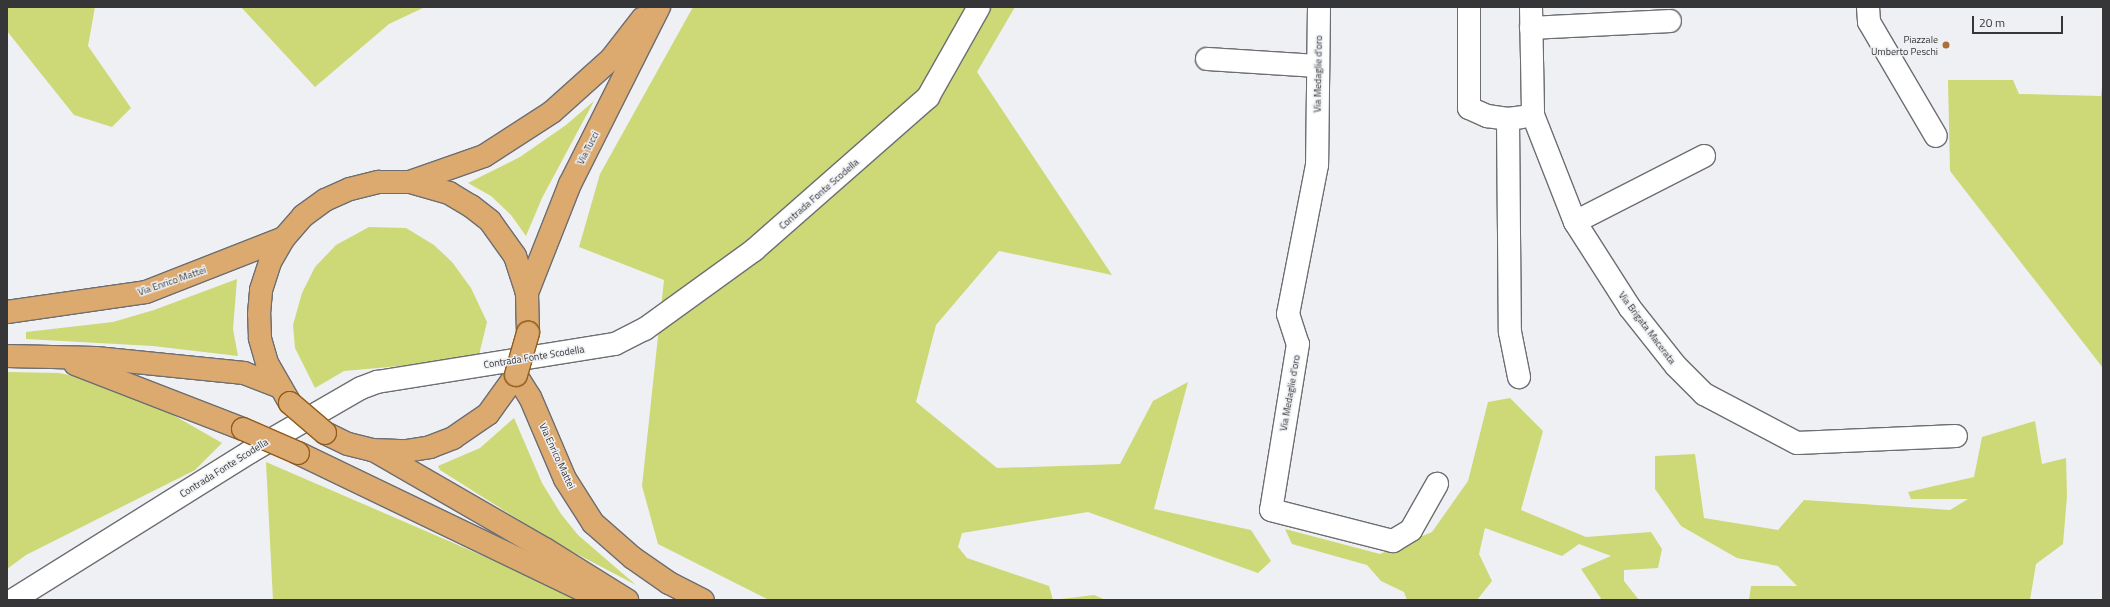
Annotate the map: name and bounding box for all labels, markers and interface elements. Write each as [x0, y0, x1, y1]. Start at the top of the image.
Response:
scale bar [1974, 8, 2065, 34]
text: 20 m [1979, 13, 2005, 32]
place label: Piazzale Umberto Peschi [1871, 33, 1938, 56]
street label: Via Medaglie d'oro [1311, 35, 1325, 113]
marker: Piazzale Umberto Peschi [1941, 40, 1951, 50]
street label: Via Tucci [575, 129, 601, 167]
street label: Contrada Fonte Scodella [777, 156, 861, 232]
street label: Via Enrico Mattei [136, 264, 208, 298]
street label: Via Brigata Macerata [1616, 289, 1678, 367]
street label: Contrada Fonte Scodella [483, 343, 585, 371]
street label: Via Medaglie d'oro [1277, 354, 1303, 432]
street label: Via Enrico Mattei [537, 421, 577, 491]
street label: Contrada Fonte Scodella [178, 436, 270, 500]

